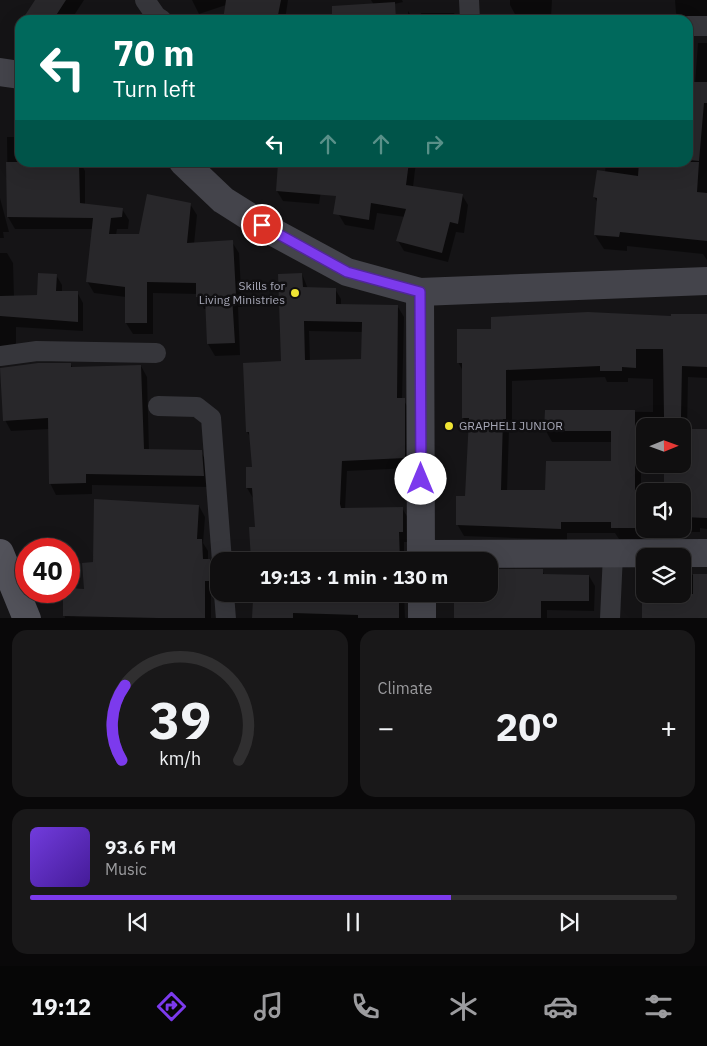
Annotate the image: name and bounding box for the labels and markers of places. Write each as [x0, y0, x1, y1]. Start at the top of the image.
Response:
pin [241, 204, 283, 246]
place label: Skills for Living Ministries [199, 278, 286, 307]
marker: Skills for Living Ministries [289, 287, 301, 299]
place label: GRAPHELI JUNIOR [459, 418, 563, 433]
marker: GRAPHELI JUNIOR [443, 420, 455, 432]

